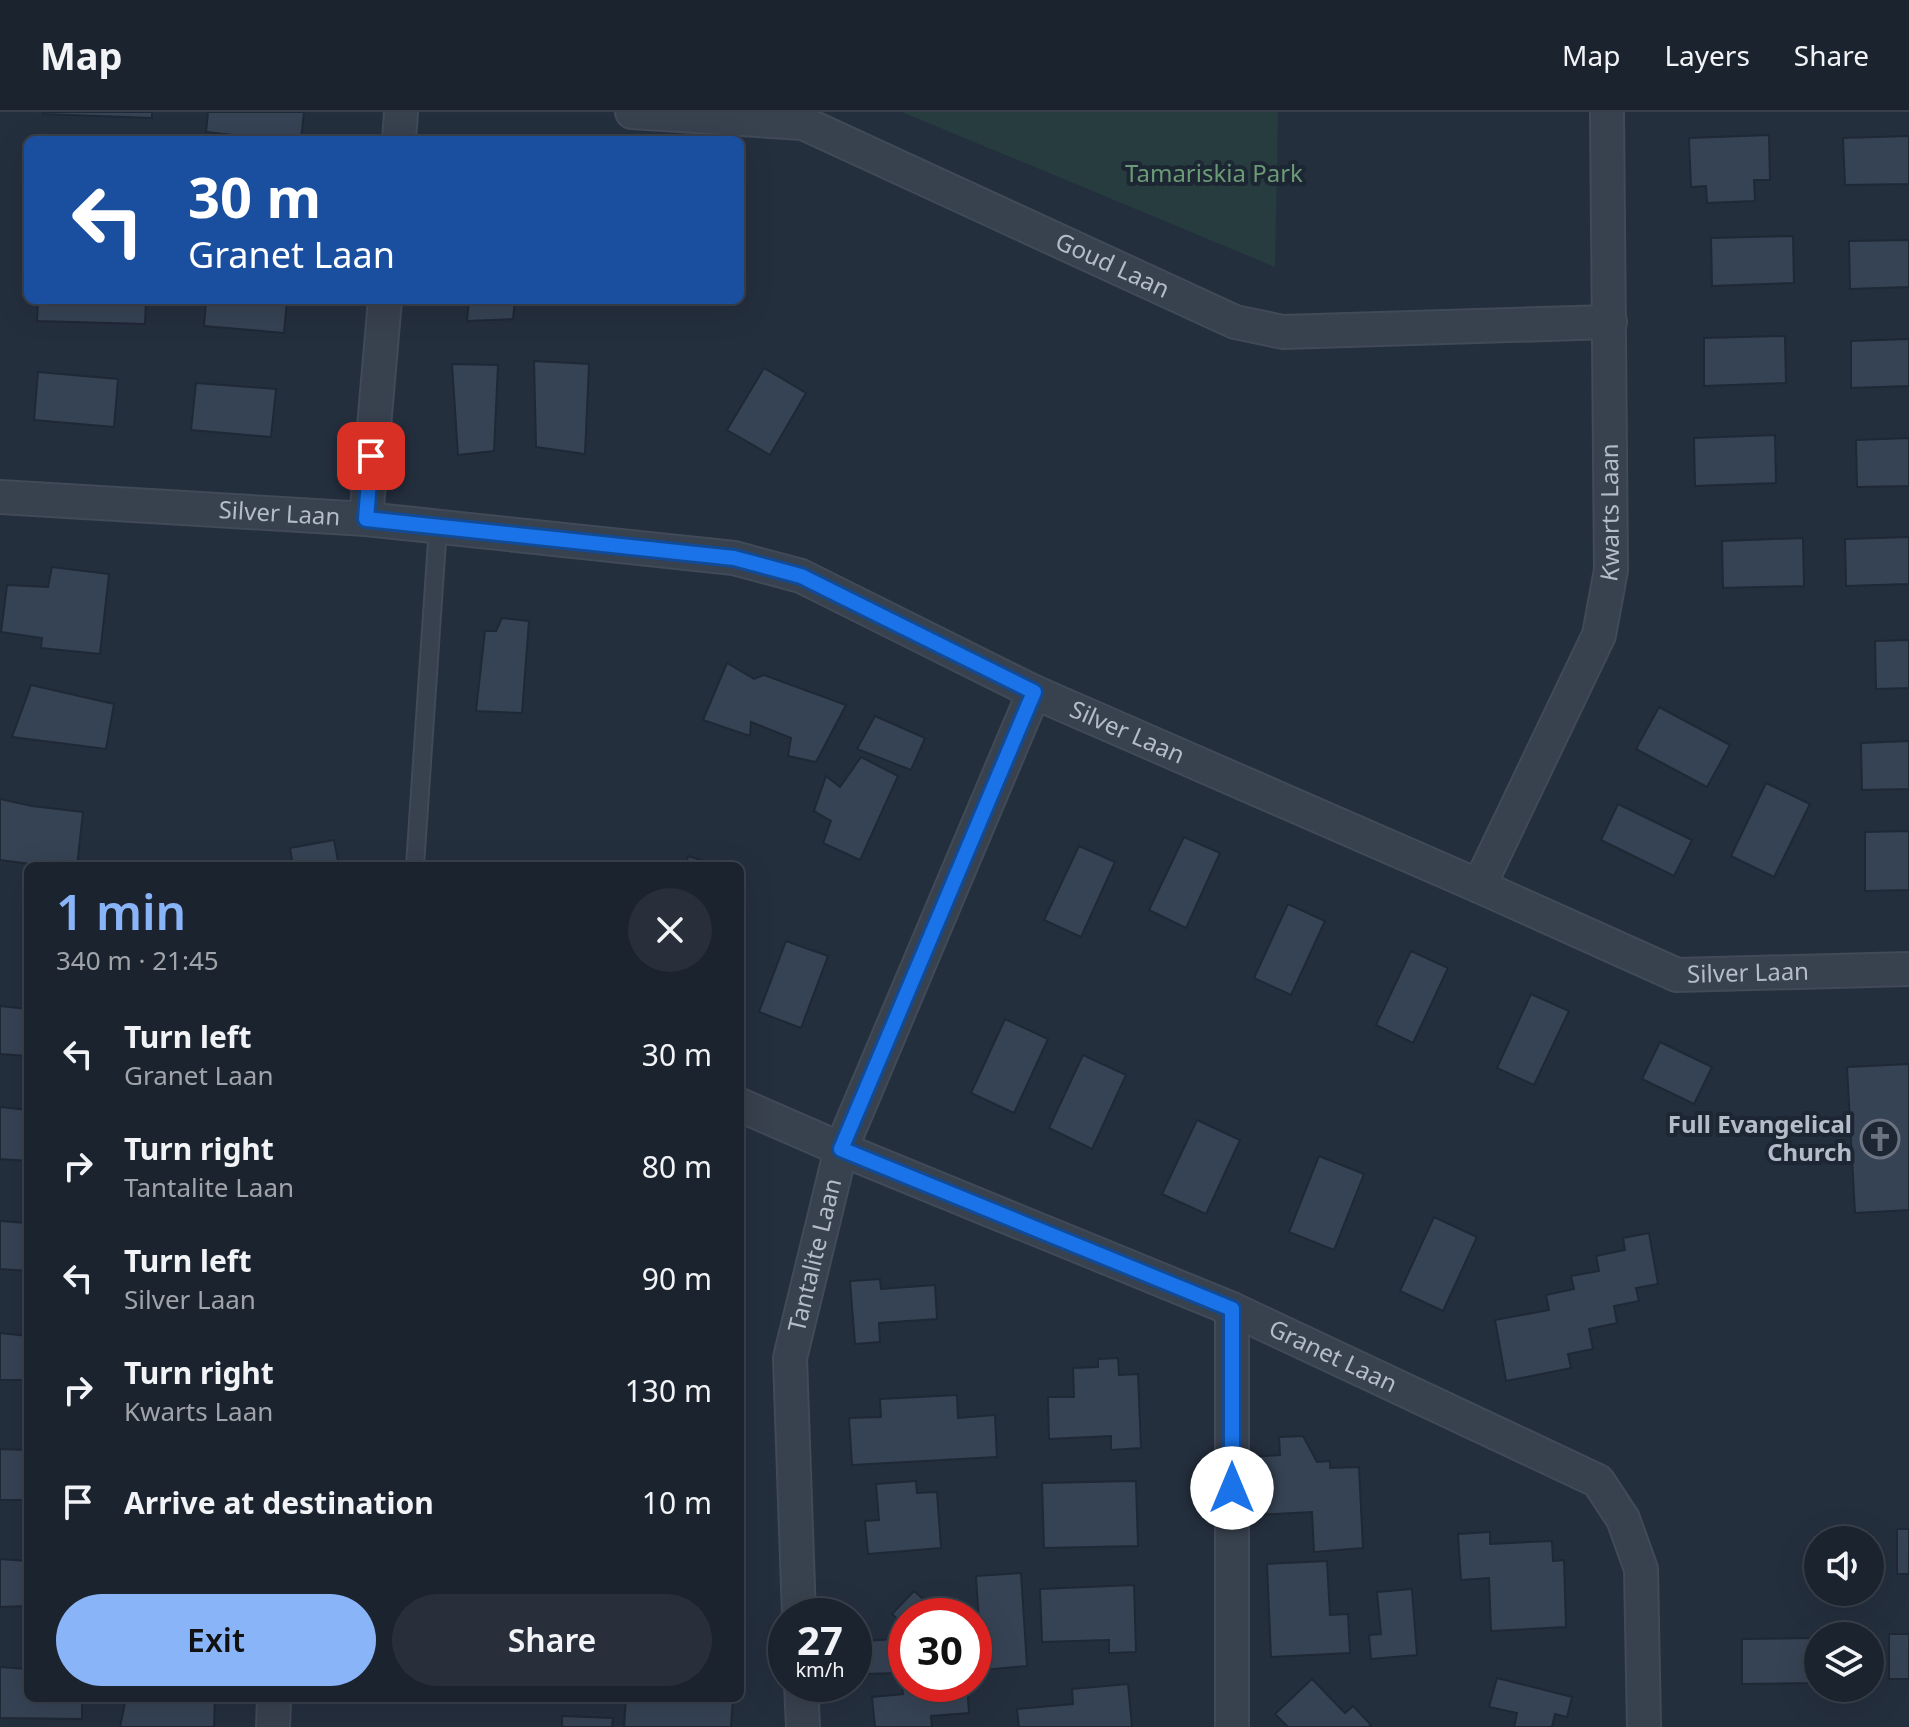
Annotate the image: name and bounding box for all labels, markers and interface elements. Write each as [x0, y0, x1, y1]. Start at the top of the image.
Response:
text: Map [40, 29, 123, 81]
text: Map [1562, 36, 1620, 74]
text: Layers [1664, 36, 1750, 74]
text: Share [1794, 36, 1869, 74]
park label: Tamariskia Park [1125, 156, 1303, 189]
text: 30 m [188, 158, 321, 234]
icon: left [56, 168, 160, 272]
street label: Goud Laan [1051, 224, 1175, 305]
text: Granet Laan [188, 230, 395, 279]
pin [337, 422, 405, 490]
icon: arrive [349, 434, 393, 478]
street label: Kwarts Laan [1591, 443, 1626, 584]
street label: Silver Laan [218, 492, 341, 532]
street label: Silver Laan [1065, 692, 1190, 771]
text: 1 min [56, 879, 186, 944]
button: close [628, 888, 712, 972]
text: 340 m · 21:45 [56, 942, 219, 978]
street label: Silver Laan [1687, 954, 1809, 990]
text: Turn left [124, 1016, 252, 1057]
icon: left [56, 1032, 100, 1076]
text: 30 m [642, 1034, 712, 1075]
text: Granet Laan [124, 1057, 273, 1093]
place label: Full Evangelical Church [1668, 1107, 1852, 1168]
church icon: Full Evangelical Church [1859, 1118, 1901, 1160]
text: Turn right [124, 1128, 274, 1169]
icon: right [56, 1144, 100, 1188]
text: 80 m [642, 1146, 712, 1187]
text: Tantalite Laan [124, 1169, 294, 1205]
street label: Tantalite Laan [779, 1175, 848, 1335]
text: Turn left [124, 1240, 252, 1281]
icon: left [56, 1256, 100, 1300]
text: 90 m [642, 1258, 712, 1299]
text: Silver Laan [124, 1281, 256, 1317]
street label: Granet Laan [1264, 1311, 1403, 1399]
text: Turn right [124, 1352, 274, 1393]
icon: right [56, 1368, 100, 1412]
text: 130 m [625, 1370, 712, 1411]
text: Kwarts Laan [124, 1393, 273, 1429]
position arrow [1190, 1446, 1274, 1530]
icon: arrive [56, 1480, 100, 1524]
text: Arrive at destination [124, 1482, 434, 1523]
text: 10 m [642, 1482, 712, 1523]
map controls [1804, 1526, 1884, 1702]
button: sound [1804, 1526, 1884, 1606]
button: Exit [56, 1594, 376, 1686]
button: Share [392, 1594, 712, 1686]
speed limit sign: 30 [888, 1598, 992, 1702]
text: 27 [797, 1612, 843, 1667]
button: layers [1804, 1622, 1884, 1702]
text: km/h [795, 1656, 845, 1683]

